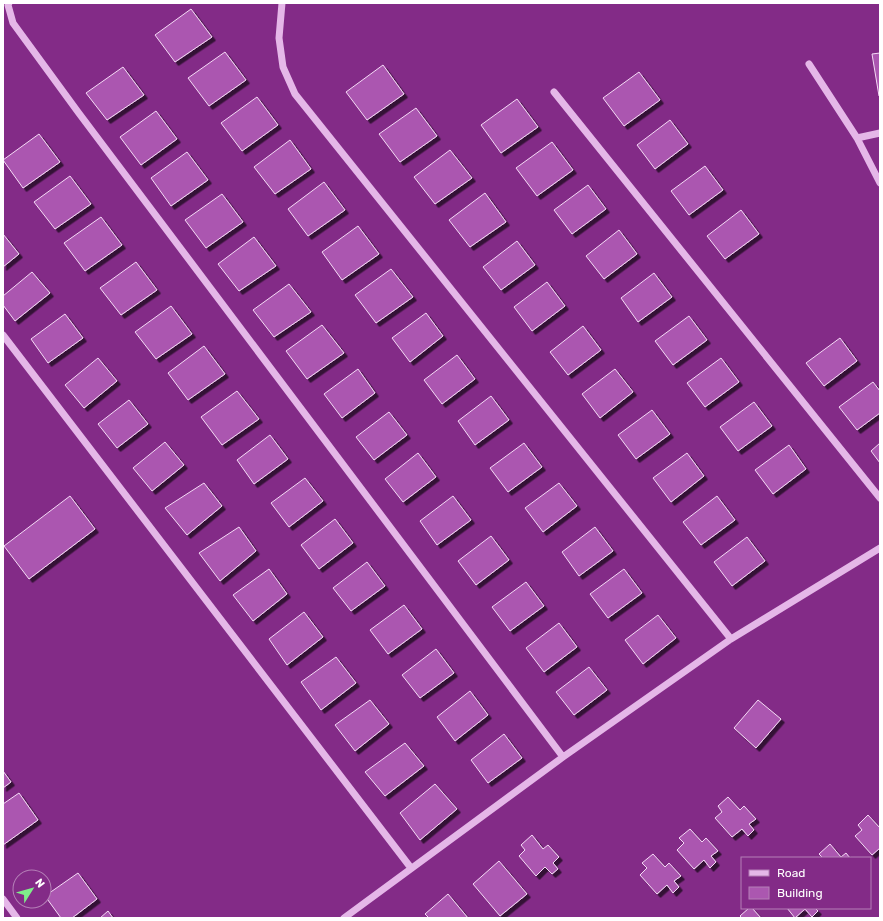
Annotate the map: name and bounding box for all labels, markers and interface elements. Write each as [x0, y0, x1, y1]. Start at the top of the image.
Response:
legend [741, 857, 871, 909]
text: Road [777, 866, 805, 880]
north arrow [12, 869, 52, 909]
text: N [32, 876, 47, 890]
text: Building [777, 886, 823, 900]

